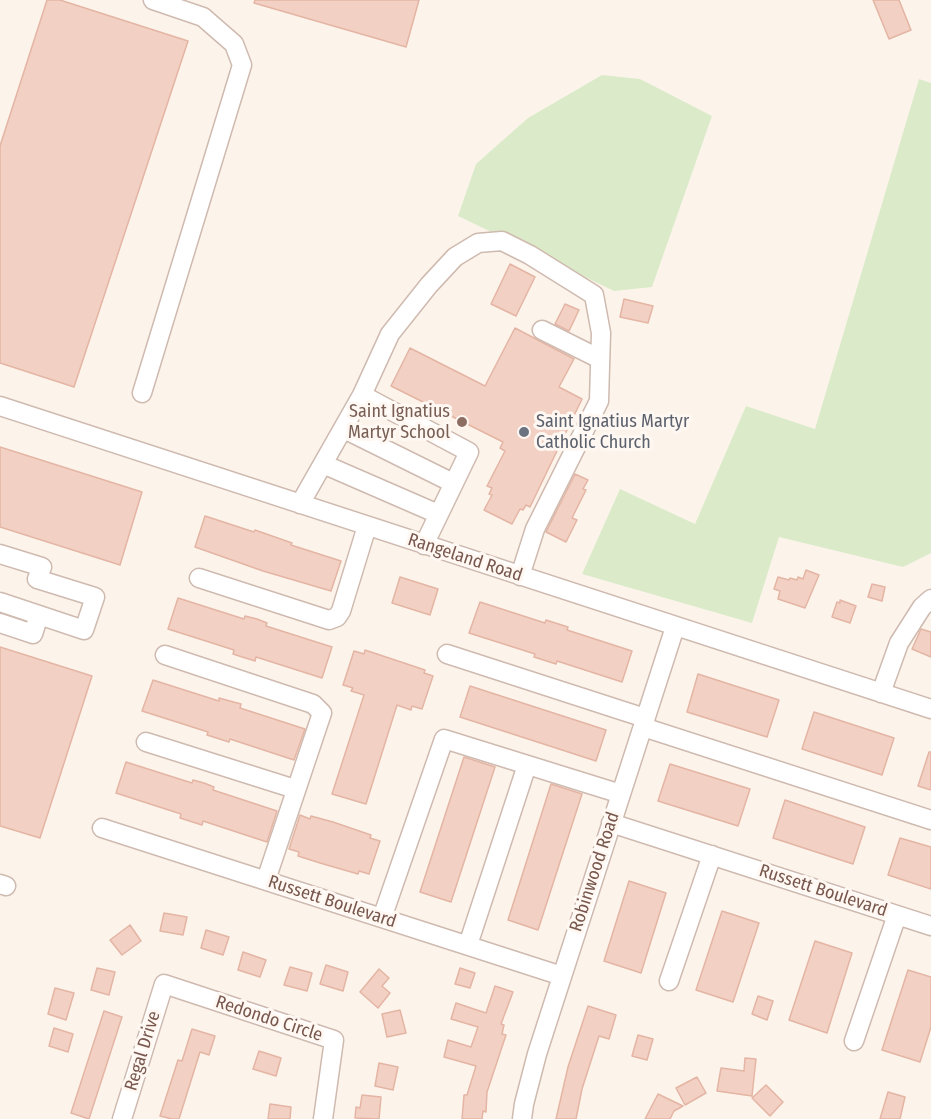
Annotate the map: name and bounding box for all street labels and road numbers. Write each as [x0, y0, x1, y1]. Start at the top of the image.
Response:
street label: Rangeland Road [405, 529, 525, 587]
street label: Robinwood Road [565, 809, 625, 935]
street label: Russett Boulevard [756, 860, 890, 922]
street label: Russett Boulevard [265, 871, 399, 933]
street label: Redondo Circle [213, 992, 325, 1046]
street label: Regal Drive [121, 1009, 165, 1093]

